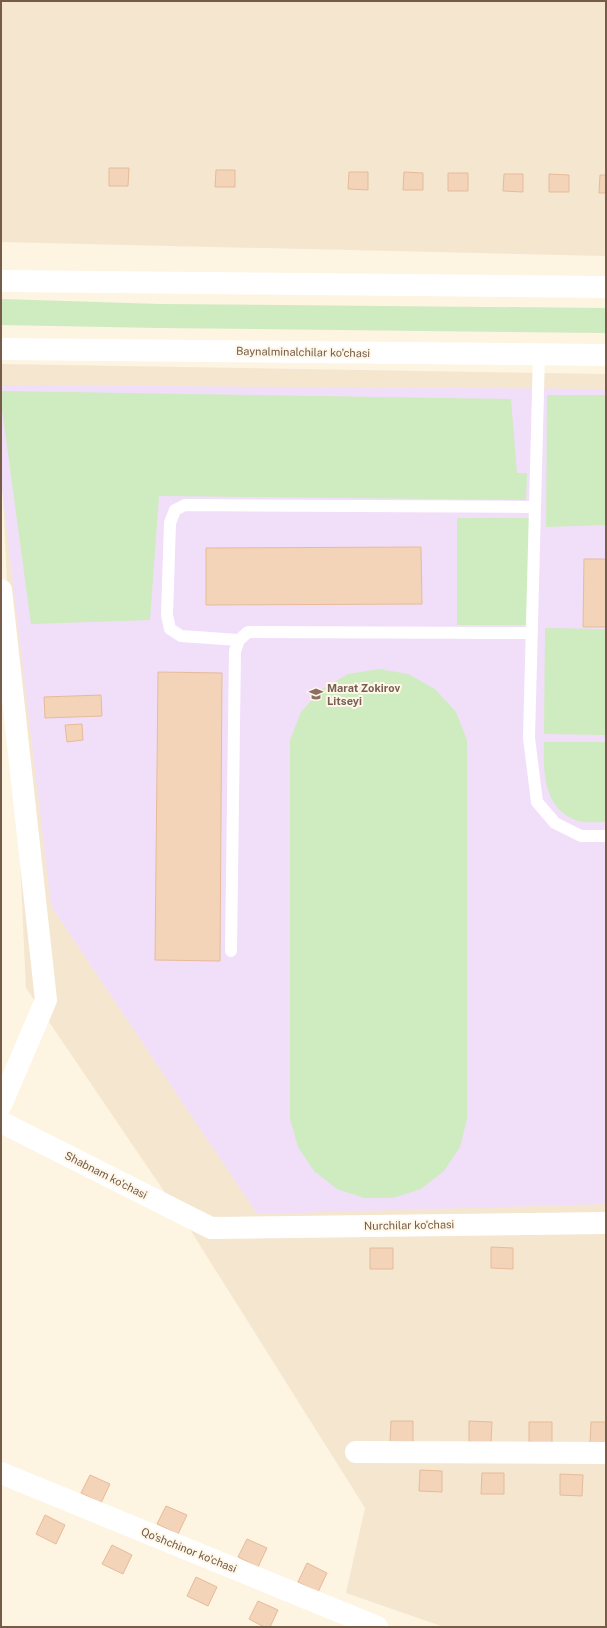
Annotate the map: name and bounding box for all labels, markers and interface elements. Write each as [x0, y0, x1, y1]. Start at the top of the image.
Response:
street label: Baynalminalchilar ko’chasi [236, 345, 370, 359]
place label: Marat Zokirov Litseyi [327, 682, 400, 707]
school or university icon: Marat Zokirov Litseyi [308, 686, 324, 702]
street label: Shabnam ko'chasi [63, 1149, 149, 1201]
street label: Nurchilar ko'chasi [364, 1218, 454, 1232]
street label: Qo'shchinor ko'chasi [139, 1525, 239, 1575]

